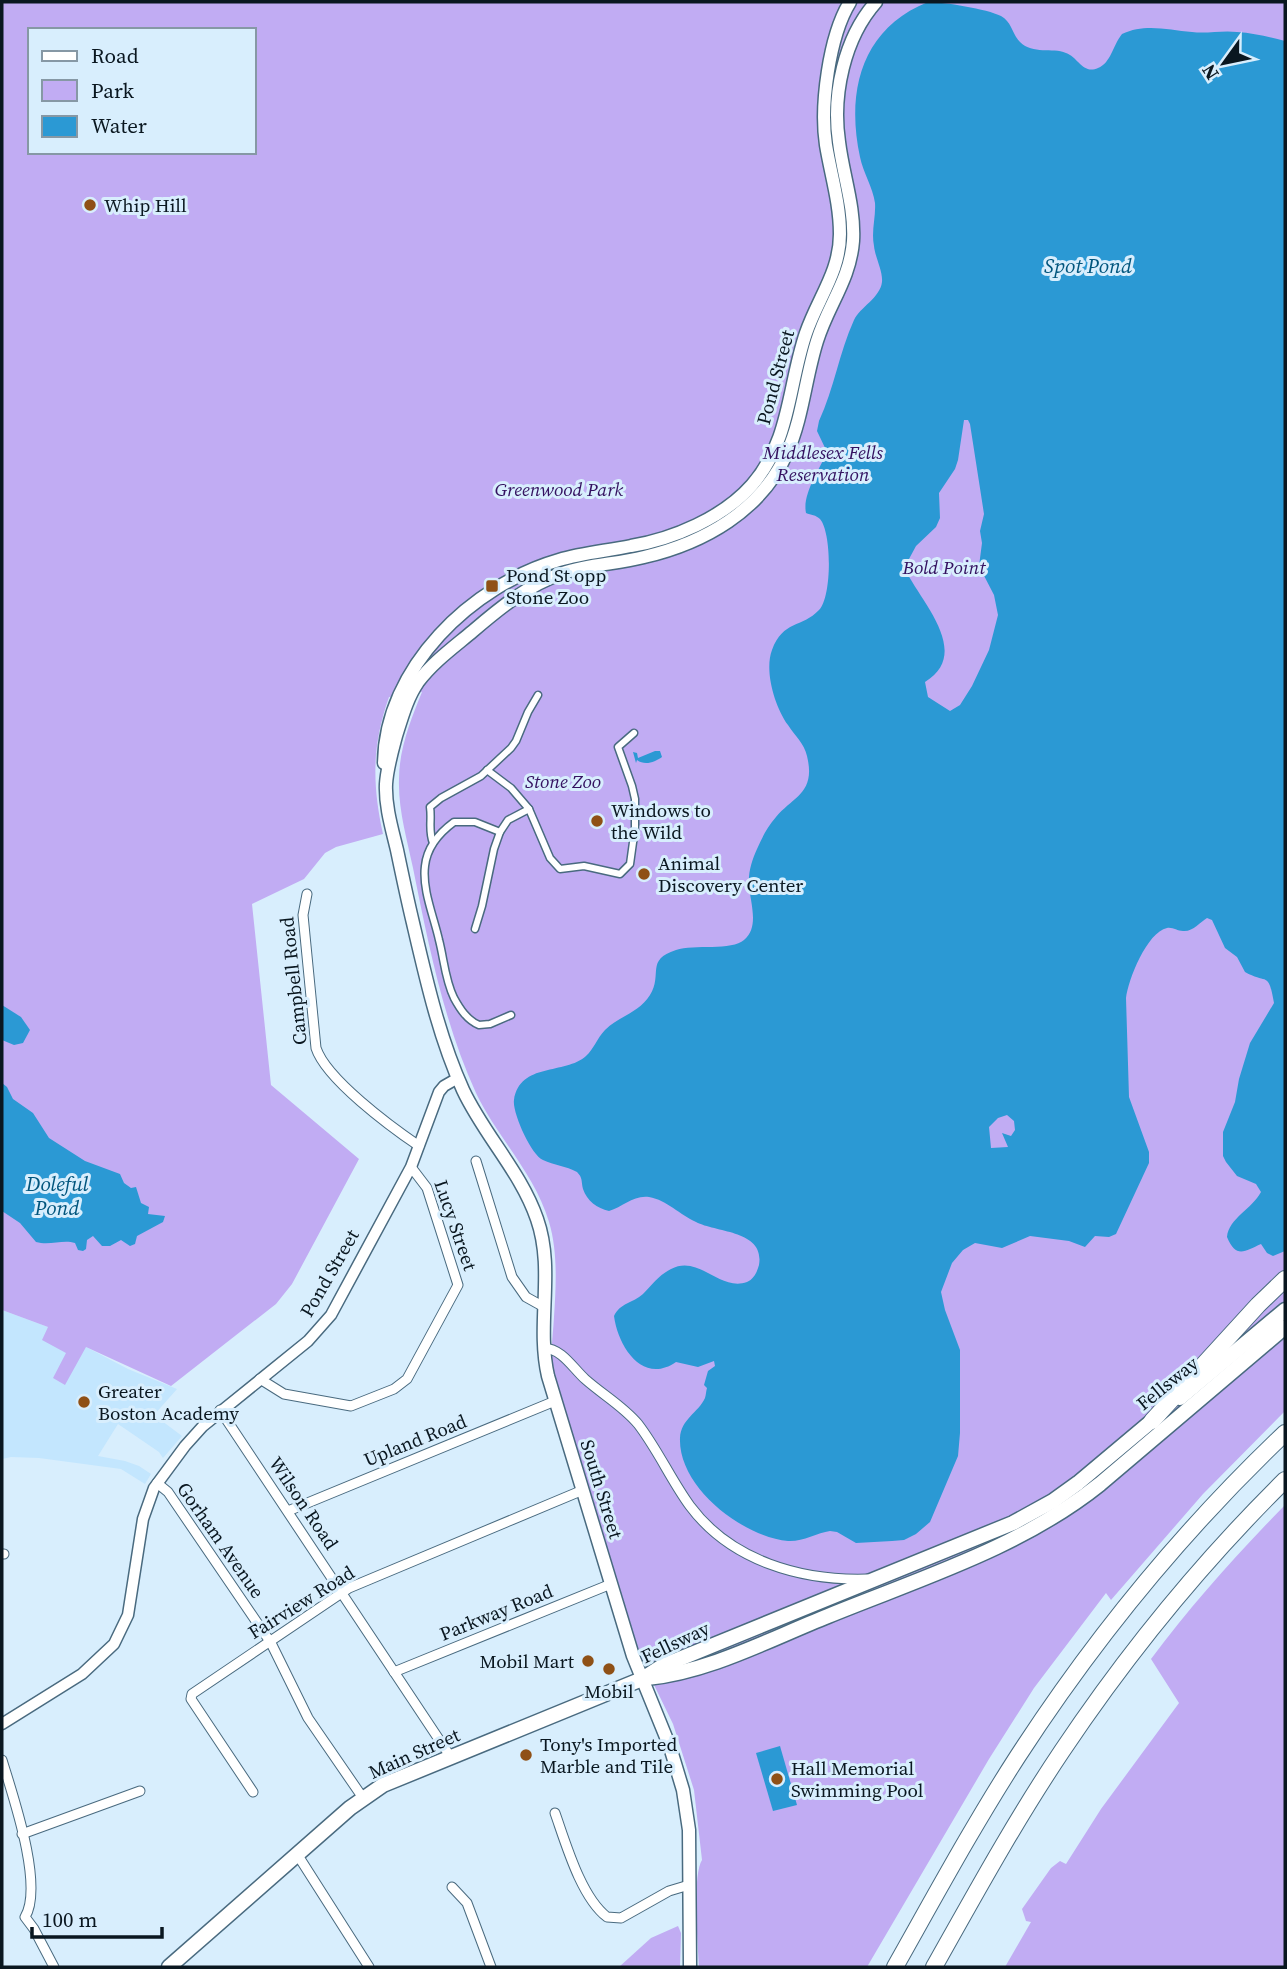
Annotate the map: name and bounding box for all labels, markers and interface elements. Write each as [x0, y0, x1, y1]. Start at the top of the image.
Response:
legend [28, 28, 256, 154]
north arrow [1189, 28, 1259, 98]
text: Road [91, 41, 139, 70]
text: N [1195, 59, 1224, 85]
text: Park [91, 76, 135, 105]
text: Water [91, 111, 147, 140]
place label: Whip Hill [104, 192, 187, 218]
marker: Whip Hill [82, 197, 98, 213]
water label: Spot Pond [1044, 251, 1132, 280]
street label: Pond Street [750, 326, 800, 427]
park label: Middlesex Fells Reservation [762, 439, 883, 487]
park label: Greenwood Park [495, 476, 623, 502]
park label: Bold Point [902, 554, 986, 580]
place label: Pond St opp Stone Zoo [506, 562, 606, 610]
marker: Pond St opp Stone Zoo [484, 578, 500, 594]
park label: Stone Zoo [525, 768, 601, 794]
place label: Windows to the Wild [611, 797, 711, 845]
marker: Windows to the Wild [589, 813, 605, 829]
place label: Animal Discovery Center [658, 850, 803, 898]
marker: Animal Discovery Center [636, 866, 652, 882]
street label: Campbell Road [273, 915, 313, 1046]
water label: Doleful Pond [25, 1169, 88, 1222]
street label: Lucy Street [428, 1176, 484, 1275]
street label: Pond Street [293, 1224, 365, 1322]
street label: Fellsway [1131, 1350, 1204, 1416]
place label: Greater Boston Academy [98, 1378, 239, 1426]
marker: Greater Boston Academy [76, 1394, 92, 1410]
street label: Upland Road [360, 1407, 470, 1472]
street label: South Street [575, 1436, 630, 1542]
street label: Wilson Road [263, 1451, 345, 1555]
street label: Gorham Avenue [171, 1477, 271, 1603]
street label: Fairview Road [243, 1559, 359, 1645]
street label: Parkway Road [436, 1577, 557, 1647]
street label: Fellsway [637, 1615, 714, 1669]
place label: Mobil Mart [479, 1648, 575, 1674]
marker: Mobil Mart [580, 1653, 596, 1669]
marker: Mobil [601, 1661, 617, 1677]
place label: Mobil [584, 1678, 634, 1704]
street label: Main Street [364, 1721, 464, 1785]
place label: Tony's Imported Marble and Tile [540, 1731, 677, 1779]
marker: Tony's Imported Marble and Tile [518, 1747, 534, 1763]
place label: Hall Memorial Swimming Pool [791, 1755, 924, 1803]
marker: Hall Memorial Swimming Pool [769, 1771, 785, 1787]
scale bar [32, 1896, 161, 1940]
text: 100 m [42, 1905, 97, 1934]

